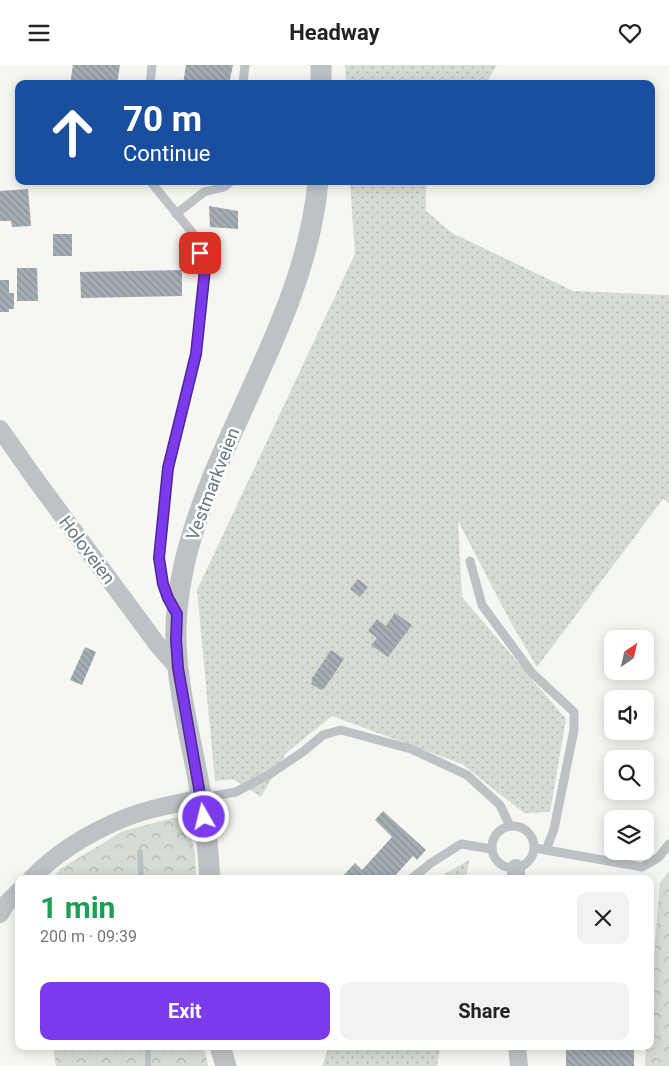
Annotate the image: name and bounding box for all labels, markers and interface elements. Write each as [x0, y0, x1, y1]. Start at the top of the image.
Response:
icon: menu [25, 19, 53, 47]
icon: heart [616, 19, 644, 47]
text: Headway [289, 20, 380, 45]
text: 70 m [123, 99, 202, 140]
icon: ahead [40, 100, 105, 165]
text: Continue [123, 141, 211, 166]
pin [179, 232, 221, 274]
icon: arrive [186, 239, 214, 267]
street label: Vestmarkveien [181, 425, 244, 543]
street label: Holoveien [55, 512, 120, 588]
north arrow [604, 630, 654, 680]
map controls [604, 630, 654, 860]
button: sound [604, 690, 654, 740]
button: search [604, 750, 654, 800]
position arrow [177, 790, 229, 842]
button: layers [604, 810, 654, 860]
text: 1 min [40, 890, 115, 925]
button: close [577, 892, 629, 944]
text: 200 m · 09:39 [40, 927, 137, 946]
button: Exit [40, 982, 330, 1040]
button: Share [340, 982, 629, 1040]

